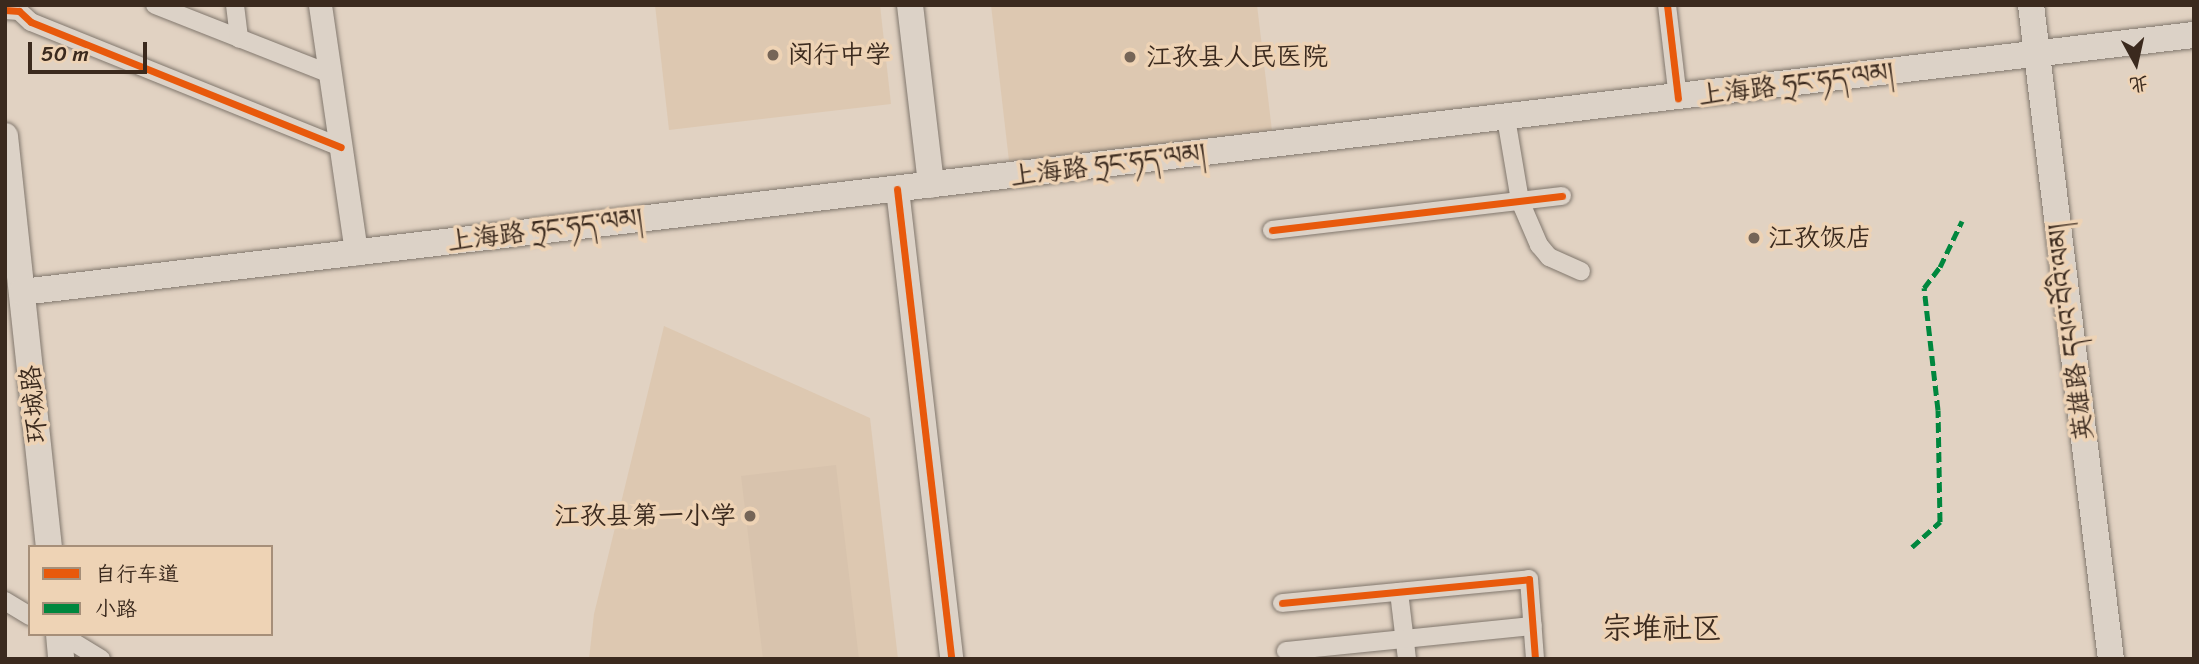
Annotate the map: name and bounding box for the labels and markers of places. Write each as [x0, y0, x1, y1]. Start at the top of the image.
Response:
place label: 闵行中学 [787, 39, 891, 71]
place label: 江孜县人民医院 [1146, 41, 1328, 73]
marker: 闵行中学 [765, 47, 781, 63]
marker: 江孜县人民医院 [1120, 47, 1140, 67]
place label: 江孜饭店 [1768, 222, 1872, 254]
marker: 江孜饭店 [1746, 230, 1762, 246]
place label: 江孜县第一小学 [554, 500, 736, 532]
marker: 江孜县第一小学 [742, 508, 758, 524]

